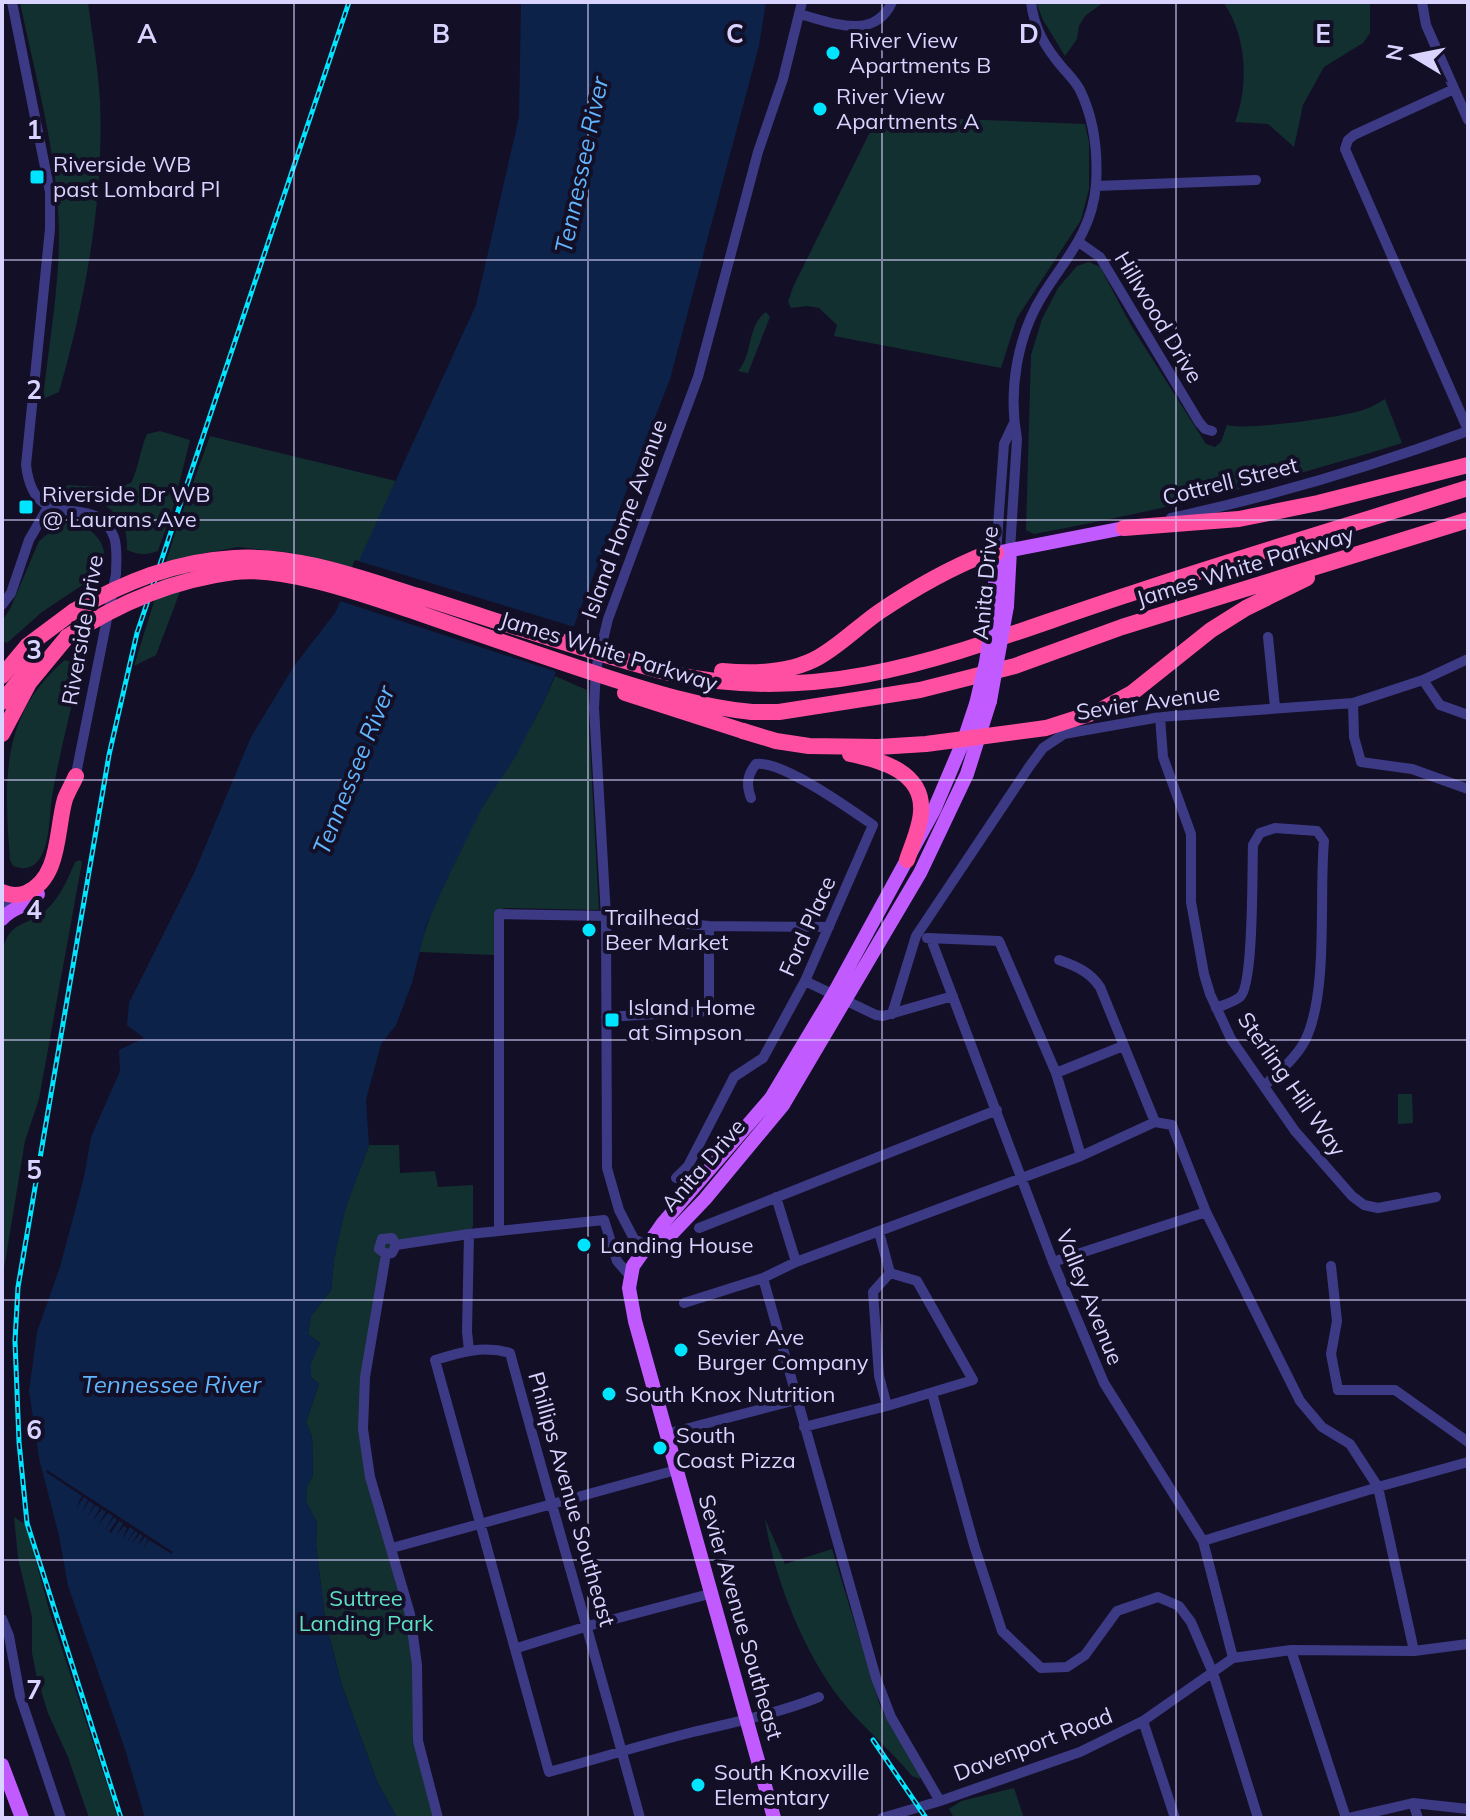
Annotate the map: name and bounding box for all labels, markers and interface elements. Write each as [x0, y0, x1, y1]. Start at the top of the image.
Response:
north arrow [1374, 16, 1454, 96]
text: A [137, 17, 157, 50]
text: B [432, 17, 450, 50]
text: C [726, 17, 744, 50]
text: D [1019, 17, 1039, 50]
text: E [1315, 17, 1331, 50]
place label: River View Apartments B [849, 26, 991, 79]
text: N [1379, 42, 1410, 63]
marker: River View Apartments B [824, 44, 842, 62]
water label: Tennessee River [548, 73, 615, 256]
place label: River View Apartments A [836, 82, 980, 135]
marker: River View Apartments A [811, 100, 829, 118]
text: 1 [26, 113, 42, 146]
place label: Riverside WB past Lombard Pl [53, 150, 220, 203]
marker: Riverside WB past Lombard Pl [28, 168, 46, 186]
street label: Hillwood Drive [1109, 246, 1209, 388]
text: 2 [26, 373, 42, 406]
street label: Island Home Avenue [575, 416, 673, 622]
street label: Cottrell Street [1159, 451, 1301, 511]
place label: Riverside Dr WB @ Laurans Ave [42, 480, 210, 533]
marker: Riverside Dr WB @ Laurans Ave [17, 498, 35, 516]
street label: James White Parkway [1133, 519, 1357, 612]
street label: Anita Drive [966, 525, 1004, 641]
street label: Riverside Drive [55, 553, 109, 707]
street label: James White Parkway [497, 605, 721, 698]
text: 3 [26, 633, 42, 666]
street label: Sevier Avenue [1074, 678, 1222, 726]
water label: Tennessee River [305, 680, 401, 859]
street label: Ford Place [773, 872, 841, 980]
text: 4 [26, 893, 42, 926]
place label: Trailhead Beer Market [605, 903, 729, 956]
marker: Trailhead Beer Market [580, 921, 598, 939]
place label: Island Home at Simpson [628, 993, 756, 1046]
street label: Sterling Hill Way [1232, 1006, 1352, 1162]
marker: Island Home at Simpson [603, 1011, 621, 1029]
street label: Anita Drive [655, 1113, 751, 1217]
text: 5 [26, 1153, 42, 1186]
street label: Valley Avenue [1050, 1225, 1130, 1369]
place label: Landing House [600, 1231, 753, 1259]
marker: Landing House [575, 1236, 593, 1254]
place label: Sevier Ave Burger Company [697, 1323, 869, 1376]
marker: Sevier Ave Burger Company [672, 1341, 690, 1359]
street label: Phillips Avenue Southeast [522, 1368, 622, 1630]
water label: Tennessee River [81, 1369, 262, 1399]
place label: South Knox Nutrition [625, 1380, 835, 1408]
marker: South Knox Nutrition [600, 1385, 618, 1403]
text: 6 [26, 1413, 42, 1446]
place label: South Coast Pizza [676, 1421, 796, 1474]
marker: South Coast Pizza [651, 1439, 669, 1457]
street label: Sevier Avenue Southeast [693, 1491, 790, 1743]
park label: Suttree Landing Park [299, 1584, 434, 1637]
text: 7 [26, 1673, 42, 1706]
street label: Davenport Road [950, 1701, 1116, 1787]
place label: South Knoxville Elementary [714, 1758, 869, 1811]
marker: South Knoxville Elementary [689, 1776, 707, 1794]

